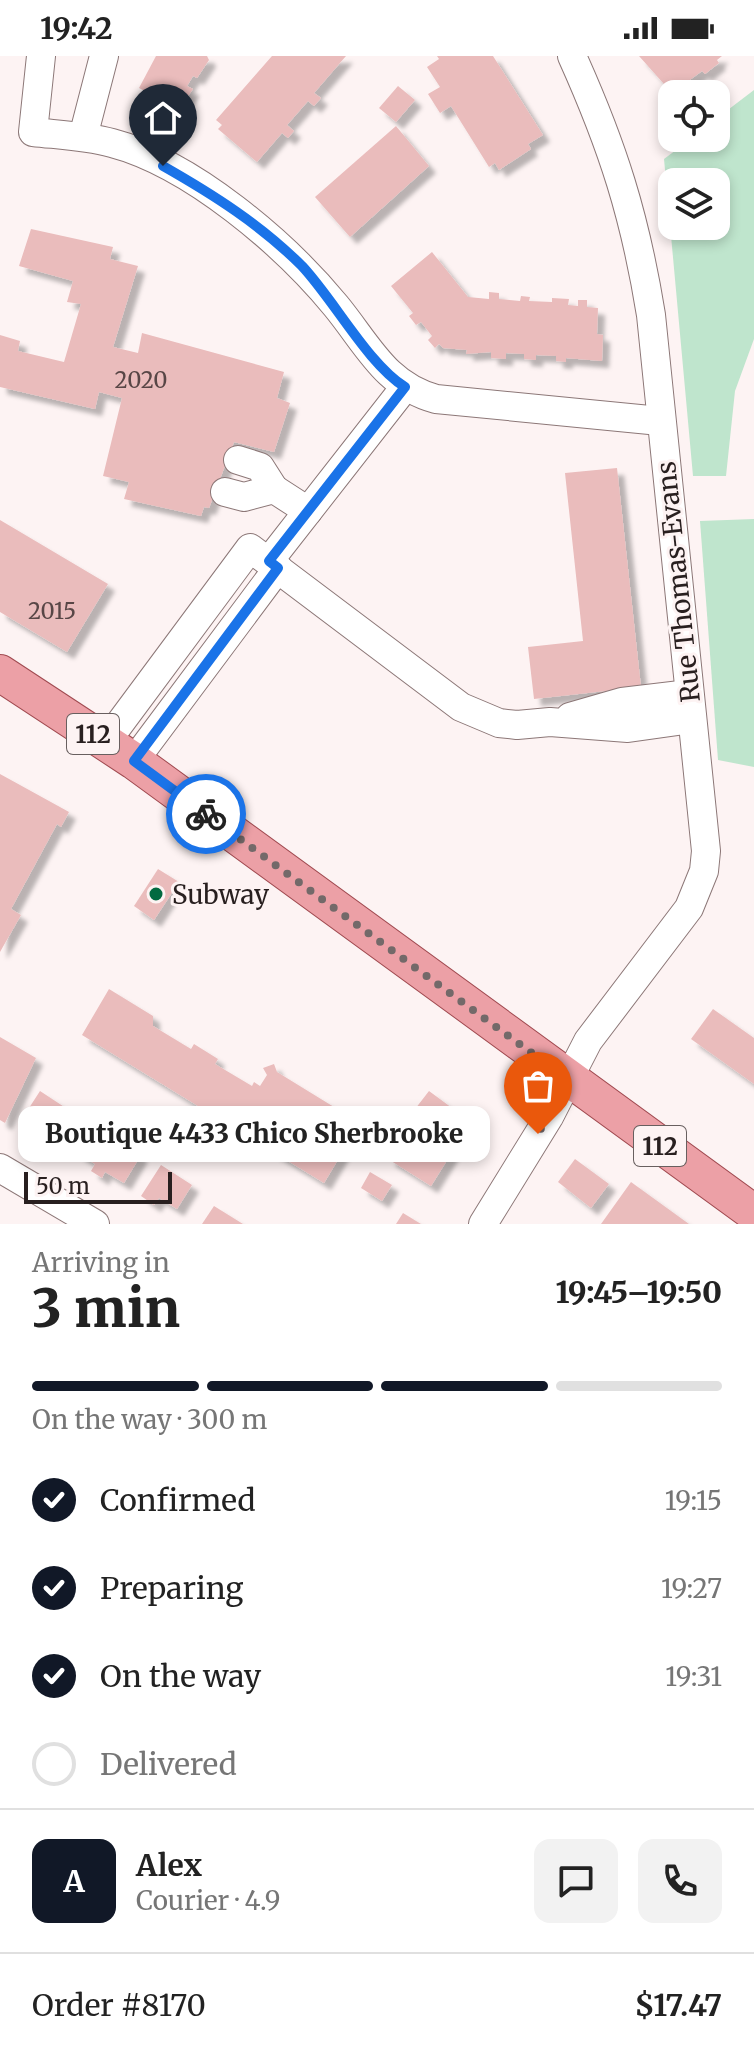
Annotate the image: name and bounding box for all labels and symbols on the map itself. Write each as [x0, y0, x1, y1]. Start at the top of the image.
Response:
pin [129, 84, 197, 166]
house number: 2020 [115, 366, 167, 394]
street label: Rue Thomas-Evans [649, 460, 707, 704]
house number: 2015 [28, 597, 76, 625]
road number: 112 [67, 714, 119, 754]
courier [166, 774, 246, 854]
place label: Subway [172, 878, 270, 911]
marker: Subway [147, 885, 165, 903]
pin [504, 1052, 572, 1134]
callout: Boutique 4433 Chico Sherbrooke [18, 1106, 490, 1162]
road number: 112 [634, 1126, 686, 1166]
scale bar [24, 1168, 172, 1204]

